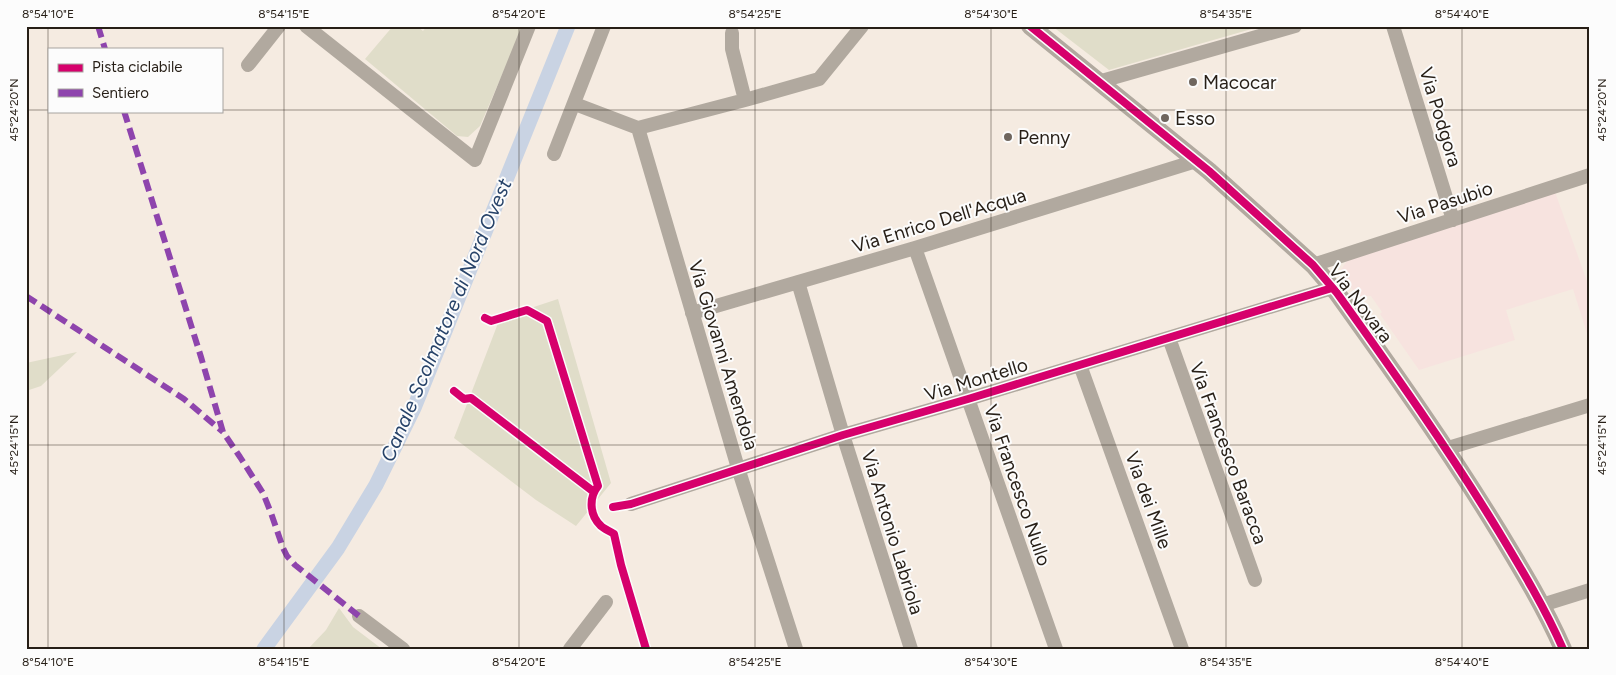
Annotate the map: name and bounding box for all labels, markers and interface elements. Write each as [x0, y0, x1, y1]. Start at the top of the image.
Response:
text: 8°54'10"E [22, 7, 74, 21]
text: 8°54'15"E [258, 7, 310, 21]
text: 8°54'20"E [492, 7, 546, 21]
text: 8°54'25"E [728, 7, 782, 21]
text: 8°54'30"E [964, 7, 1018, 21]
text: 8°54'35"E [1200, 7, 1252, 21]
text: 8°54'40"E [1435, 7, 1489, 21]
legend [48, 48, 222, 112]
text: Pista ciclabile [92, 58, 183, 76]
street label: Via Podgora [1414, 64, 1467, 170]
place label: Macocar [1203, 71, 1277, 94]
marker: Macocar [1187, 76, 1199, 88]
text: 45°24'20"N [7, 79, 21, 141]
text: 45°24'20"N [1595, 79, 1609, 141]
text: Sentiero [92, 84, 149, 102]
place label: Esso [1175, 107, 1215, 130]
marker: Esso [1159, 112, 1171, 124]
place label: Penny [1018, 126, 1070, 149]
marker: Penny [1002, 131, 1014, 143]
water label: Canale Scolmatore di Nord Ovest [375, 175, 517, 465]
street label: Via Pasubio [1395, 176, 1496, 229]
street label: Via Enrico Dell'Acqua [849, 183, 1029, 258]
street label: Via Giovanni Amendola [684, 257, 763, 453]
street label: Via Novara [1323, 259, 1398, 347]
street label: Via Montello [922, 353, 1030, 406]
street label: Via Francesco Baracca [1185, 359, 1272, 547]
street label: Via Francesco Nullo [979, 402, 1056, 569]
text: 45°24'15"N [7, 415, 21, 475]
text: 45°24'15"N [1595, 415, 1609, 475]
street label: Via Antonio Labriola [857, 447, 928, 617]
street label: Via dei Mille [1120, 448, 1177, 552]
text: 8°54'10"E [22, 655, 74, 669]
text: 8°54'15"E [258, 655, 310, 669]
text: 8°54'20"E [492, 655, 546, 669]
text: 8°54'25"E [728, 655, 782, 669]
text: 8°54'30"E [964, 655, 1018, 669]
text: 8°54'35"E [1200, 655, 1252, 669]
text: 8°54'40"E [1435, 655, 1489, 669]

